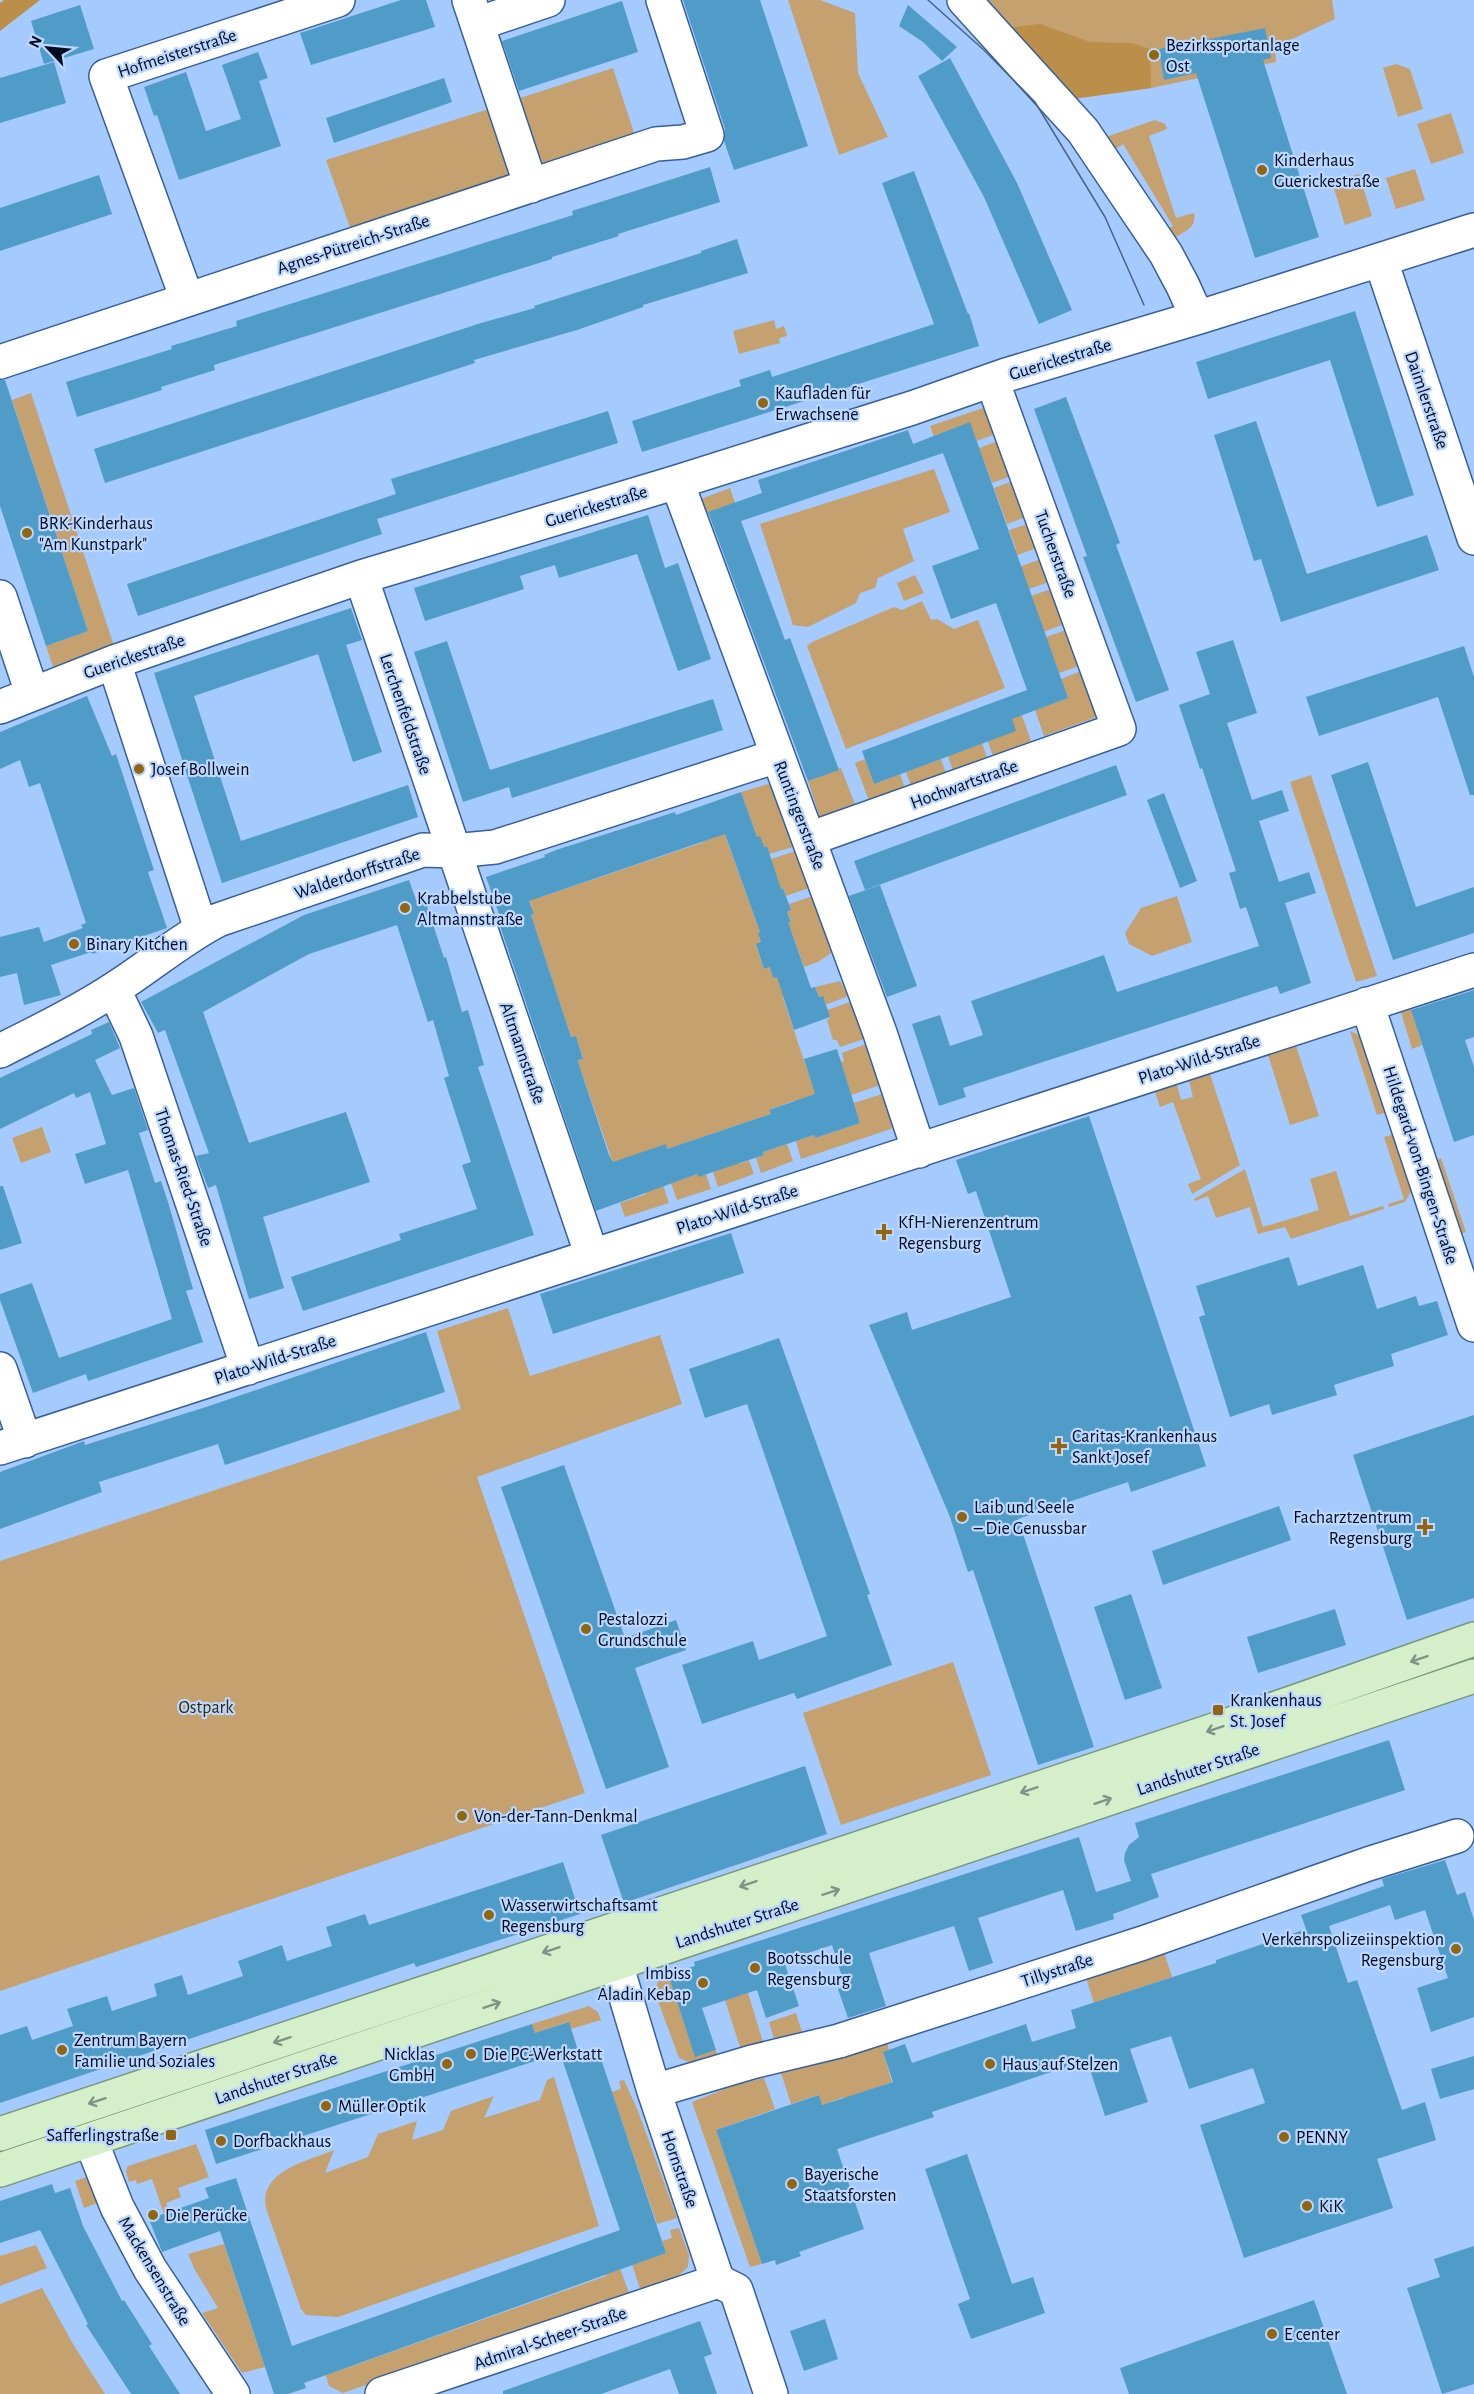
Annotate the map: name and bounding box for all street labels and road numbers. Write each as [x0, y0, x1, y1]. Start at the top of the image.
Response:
street label: Hofmeisterstraße [116, 26, 239, 82]
street label: Agnes-Pütreich-Straße [275, 212, 432, 278]
street label: Guerickestraße [1007, 336, 1114, 384]
street label: Daimlerstraße [1401, 349, 1451, 451]
street label: Guerickestraße [543, 483, 650, 531]
street label: Tucherstraße [1031, 508, 1079, 600]
street label: Guerickestraße [81, 631, 187, 683]
street label: Lerchenfeldstraße [376, 651, 434, 777]
street label: Hochwartstraße [908, 757, 1020, 813]
street label: Runtingerstraße [770, 759, 828, 872]
street label: Walderdorffstraße [292, 845, 422, 903]
street label: Altmannstraße [496, 1000, 548, 1106]
street label: Plato-Wild-Straße [1136, 1032, 1262, 1088]
street label: Hildegard-von-Bingen-Straße [1379, 1064, 1461, 1267]
street label: Thomas-Ried-Straße [151, 1106, 215, 1249]
street label: Plato-Wild-Straße [674, 1182, 800, 1238]
street label: Plato-Wild-Straße [212, 1332, 338, 1388]
street label: Landshuter Straße [1135, 1741, 1262, 1799]
street label: Landshuter Straße [673, 1896, 801, 1952]
street label: Tillystraße [1019, 1951, 1095, 1991]
street label: Landshuter Straße [213, 2050, 340, 2108]
street label: Hornstraße [657, 2128, 701, 2210]
street label: Mackensenstraße [115, 2214, 194, 2329]
street label: Admiral-Scheer-Straße [472, 2304, 629, 2374]

